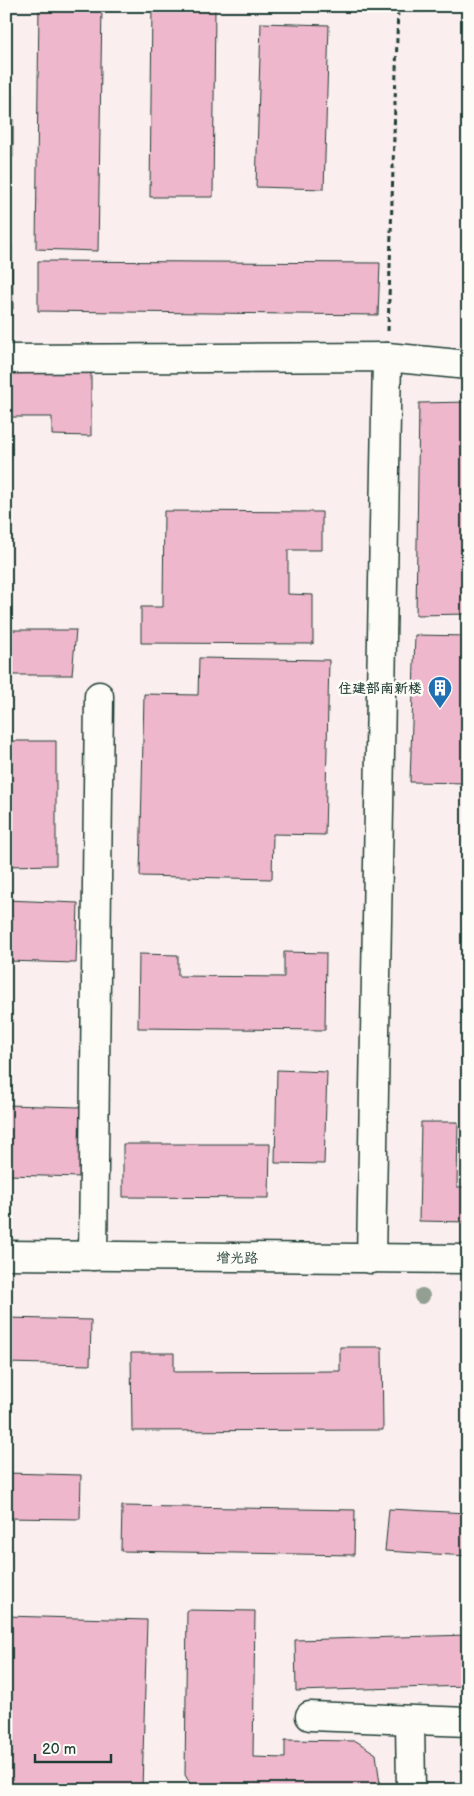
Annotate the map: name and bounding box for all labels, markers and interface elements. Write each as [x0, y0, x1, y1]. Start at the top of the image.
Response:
building icon: 住建部南新楼 [427, 675, 453, 709]
place label: 住建部南新楼 [338, 680, 422, 697]
street label: 增光路 [216, 1249, 258, 1267]
scale bar [35, 1731, 111, 1763]
text: 20 m [42, 1740, 76, 1759]

